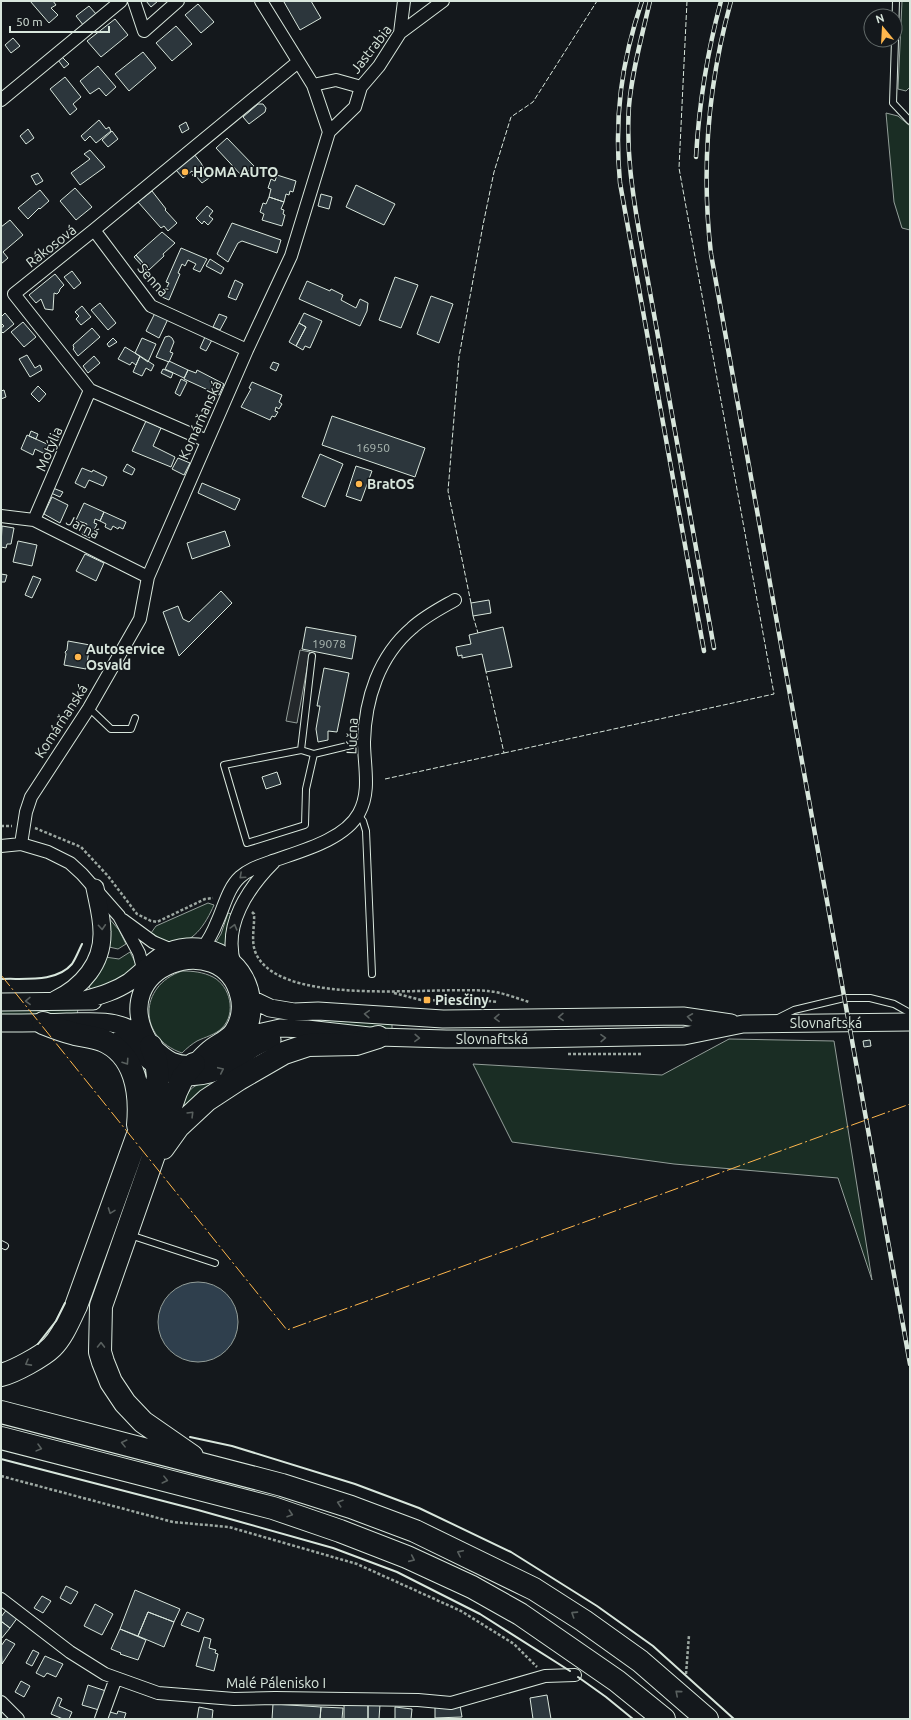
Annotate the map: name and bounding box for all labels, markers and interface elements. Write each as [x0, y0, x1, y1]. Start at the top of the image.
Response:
scale bar [10, 8, 109, 34]
north arrow [863, 8, 903, 48]
text: N [874, 12, 886, 25]
text: 50 m [16, 15, 43, 28]
street label: Jastrabia [347, 22, 395, 76]
place label: HOMA AUTO [193, 164, 278, 180]
marker: HOMA AUTO [180, 167, 190, 177]
street label: Rákosová [23, 221, 79, 271]
street label: Senná [134, 260, 172, 300]
street label: Komárňanská [175, 378, 225, 462]
street label: Motýlia [32, 424, 66, 474]
house number: 16950 [356, 441, 390, 454]
place label: BratOS [367, 476, 415, 492]
marker: BratOS [354, 479, 364, 489]
street label: Jarná [64, 512, 102, 542]
house number: 19078 [312, 637, 346, 650]
place label: Autoservice Osvald [86, 641, 165, 673]
marker: Autoservice Osvald [73, 652, 83, 662]
street label: Komárňanská [31, 681, 91, 761]
street label: Lúčna [343, 717, 361, 755]
one-way arrow [239, 872, 246, 879]
one-way arrow [230, 923, 238, 930]
one-way arrow [97, 924, 106, 930]
place label: Piesčiny [435, 992, 489, 1008]
marker: Piesčiny [422, 995, 432, 1005]
one-way arrow [25, 997, 31, 1005]
one-way arrow [364, 1010, 370, 1019]
one-way arrow [558, 1013, 564, 1021]
one-way arrow [687, 1013, 694, 1022]
one-way arrow [494, 1014, 500, 1022]
street label: Slovnaftská [790, 1015, 862, 1031]
street label: Slovnaftská [456, 1031, 528, 1047]
one-way arrow [414, 1034, 420, 1043]
one-way arrow [600, 1034, 606, 1042]
one-way arrow [121, 1058, 129, 1065]
one-way arrow [216, 1067, 224, 1075]
one-way arrow [186, 1111, 194, 1119]
one-way arrow [107, 1207, 115, 1214]
one-way arrow [96, 1342, 105, 1349]
one-way arrow [25, 1358, 32, 1365]
one-way arrow [121, 1440, 127, 1448]
one-way arrow [35, 1443, 42, 1452]
one-way arrow [161, 1475, 168, 1484]
one-way arrow [337, 1500, 344, 1508]
one-way arrow [286, 1509, 293, 1518]
one-way arrow [457, 1550, 464, 1558]
one-way arrow [407, 1554, 415, 1562]
one-way arrow [571, 1612, 578, 1619]
street label: Malé Pálenisko I [226, 1675, 326, 1691]
one-way arrow [675, 1691, 682, 1698]

